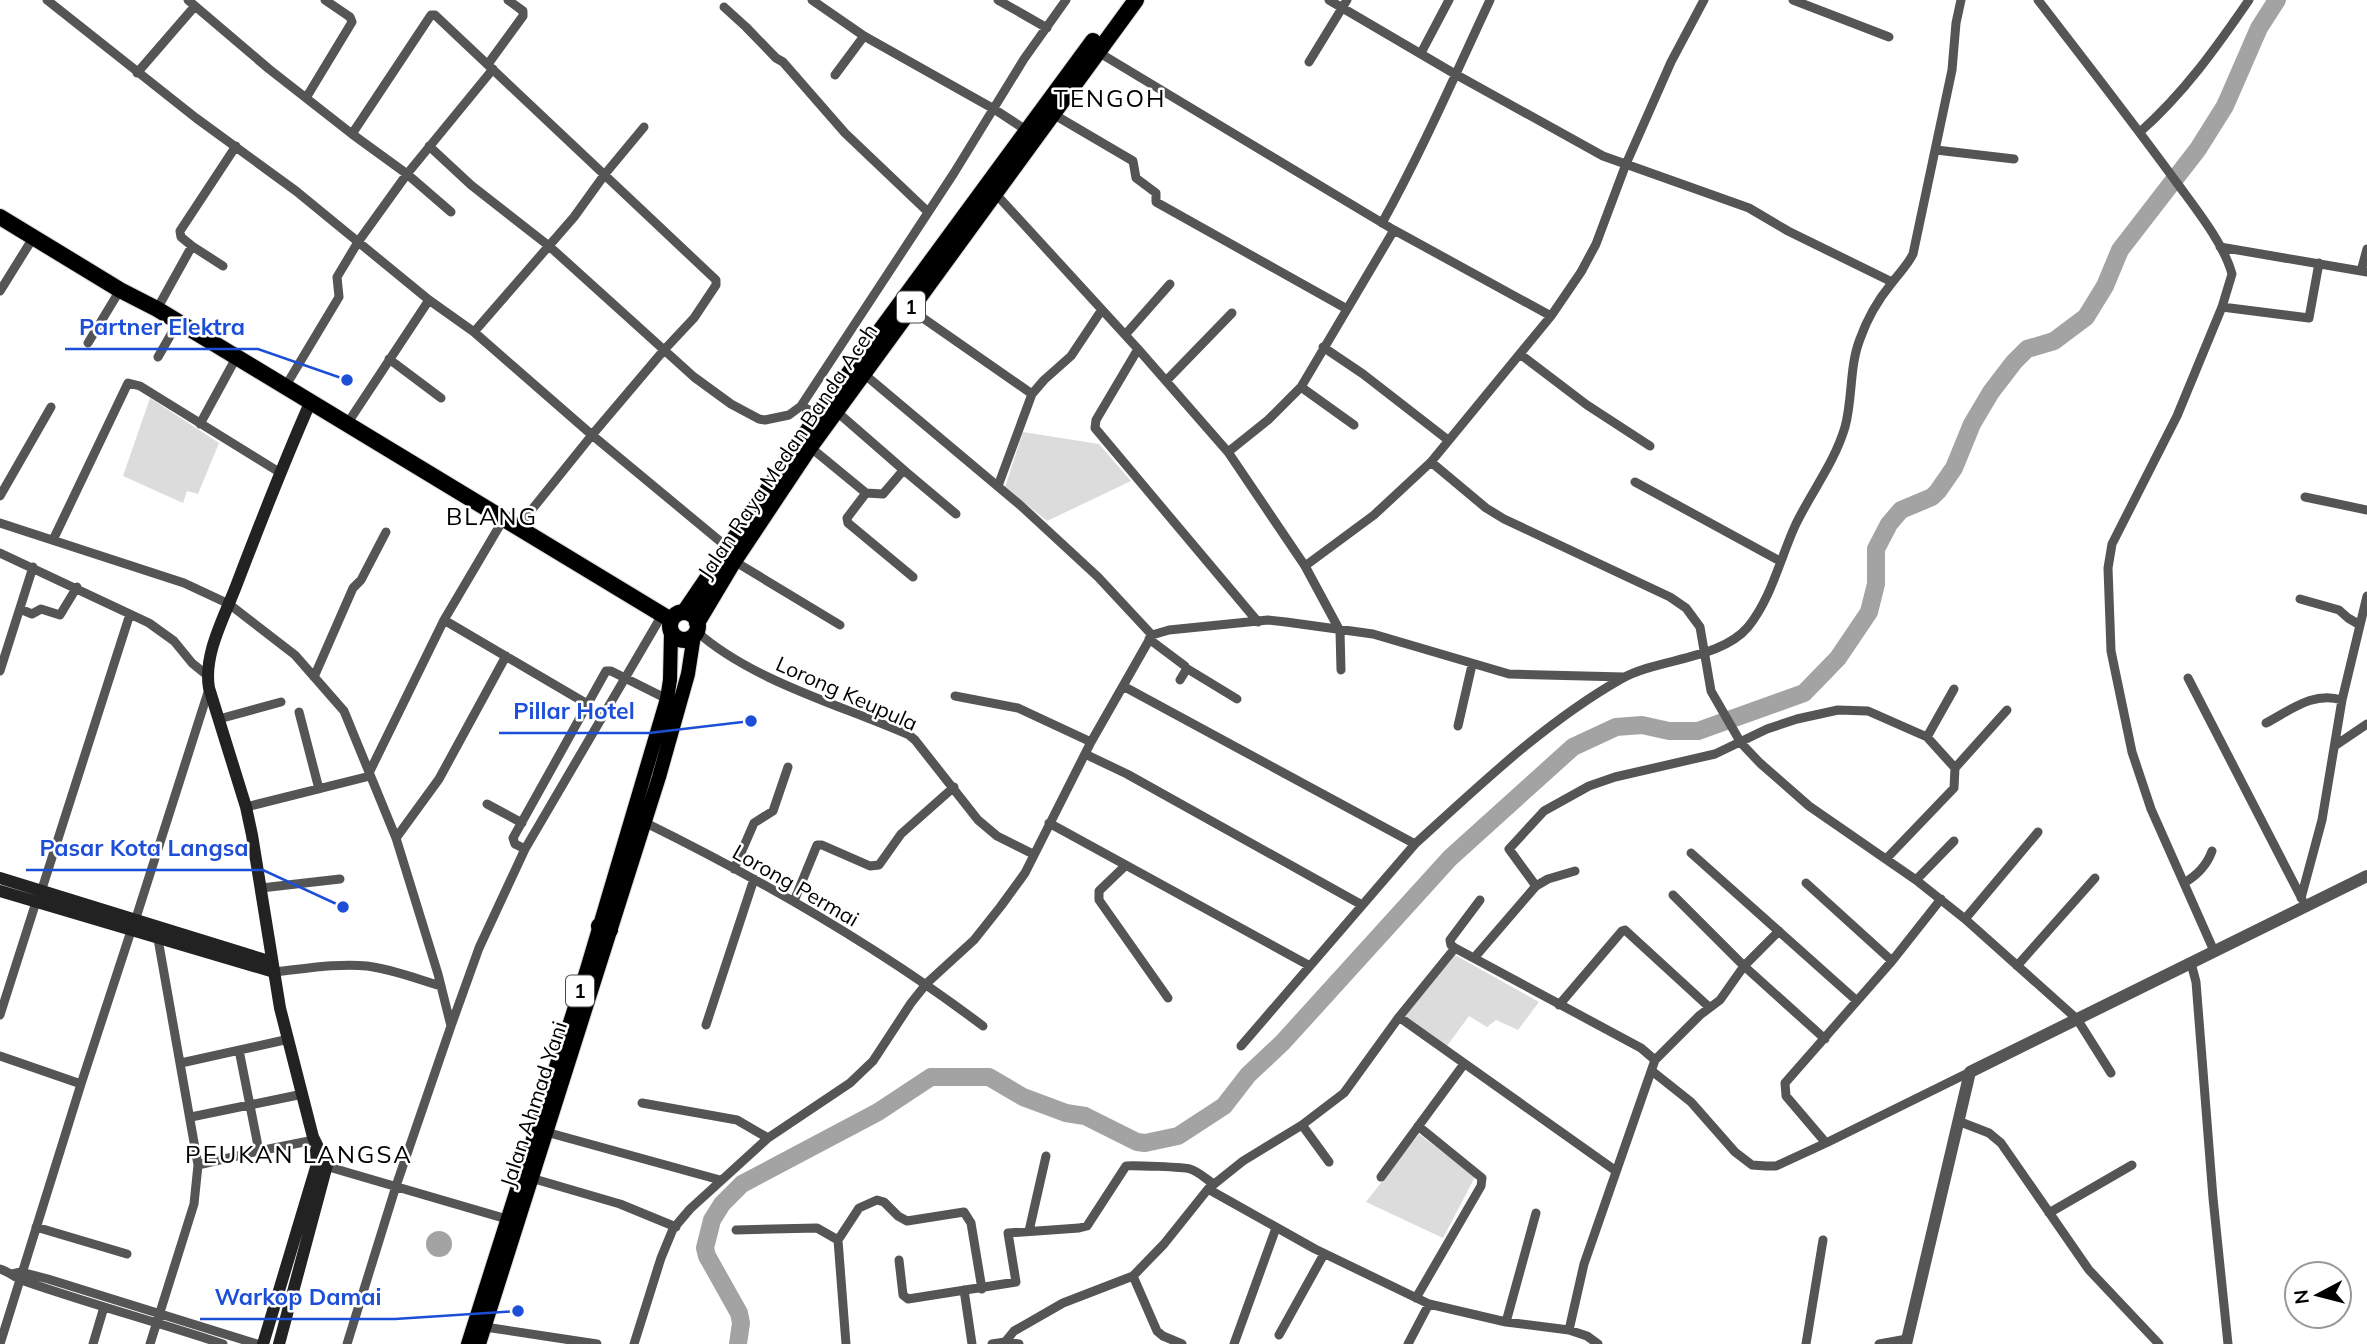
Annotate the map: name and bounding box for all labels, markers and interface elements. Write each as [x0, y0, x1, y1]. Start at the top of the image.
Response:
district label: TENGOH [1054, 83, 1167, 113]
road number: 1 [897, 292, 925, 322]
callout: Partner Elektra [65, 305, 258, 349]
text: Partner Elektra [79, 312, 245, 341]
street label: Jalan Raya Medan Banda Aceh [692, 318, 882, 584]
district label: BLANG [446, 501, 538, 531]
street label: Lorong Keupula [772, 650, 922, 736]
callout: Pillar Hotel [499, 689, 649, 733]
text: Pillar Hotel [513, 696, 635, 725]
callout: Pasar Kota Langsa [26, 826, 263, 870]
text: Pasar Kota Langsa [39, 833, 249, 862]
street label: Lorong Permai [728, 838, 864, 932]
road number: 1 [566, 976, 594, 1007]
street label: Jalan Ahmad Yani [494, 1018, 572, 1190]
district label: PEUKAN LANGSA [185, 1139, 413, 1169]
north arrow [2283, 1260, 2353, 1330]
callout: Warkop Damai [200, 1275, 395, 1319]
text: Warkop Damai [214, 1282, 382, 1311]
text: N [2288, 1288, 2314, 1306]

